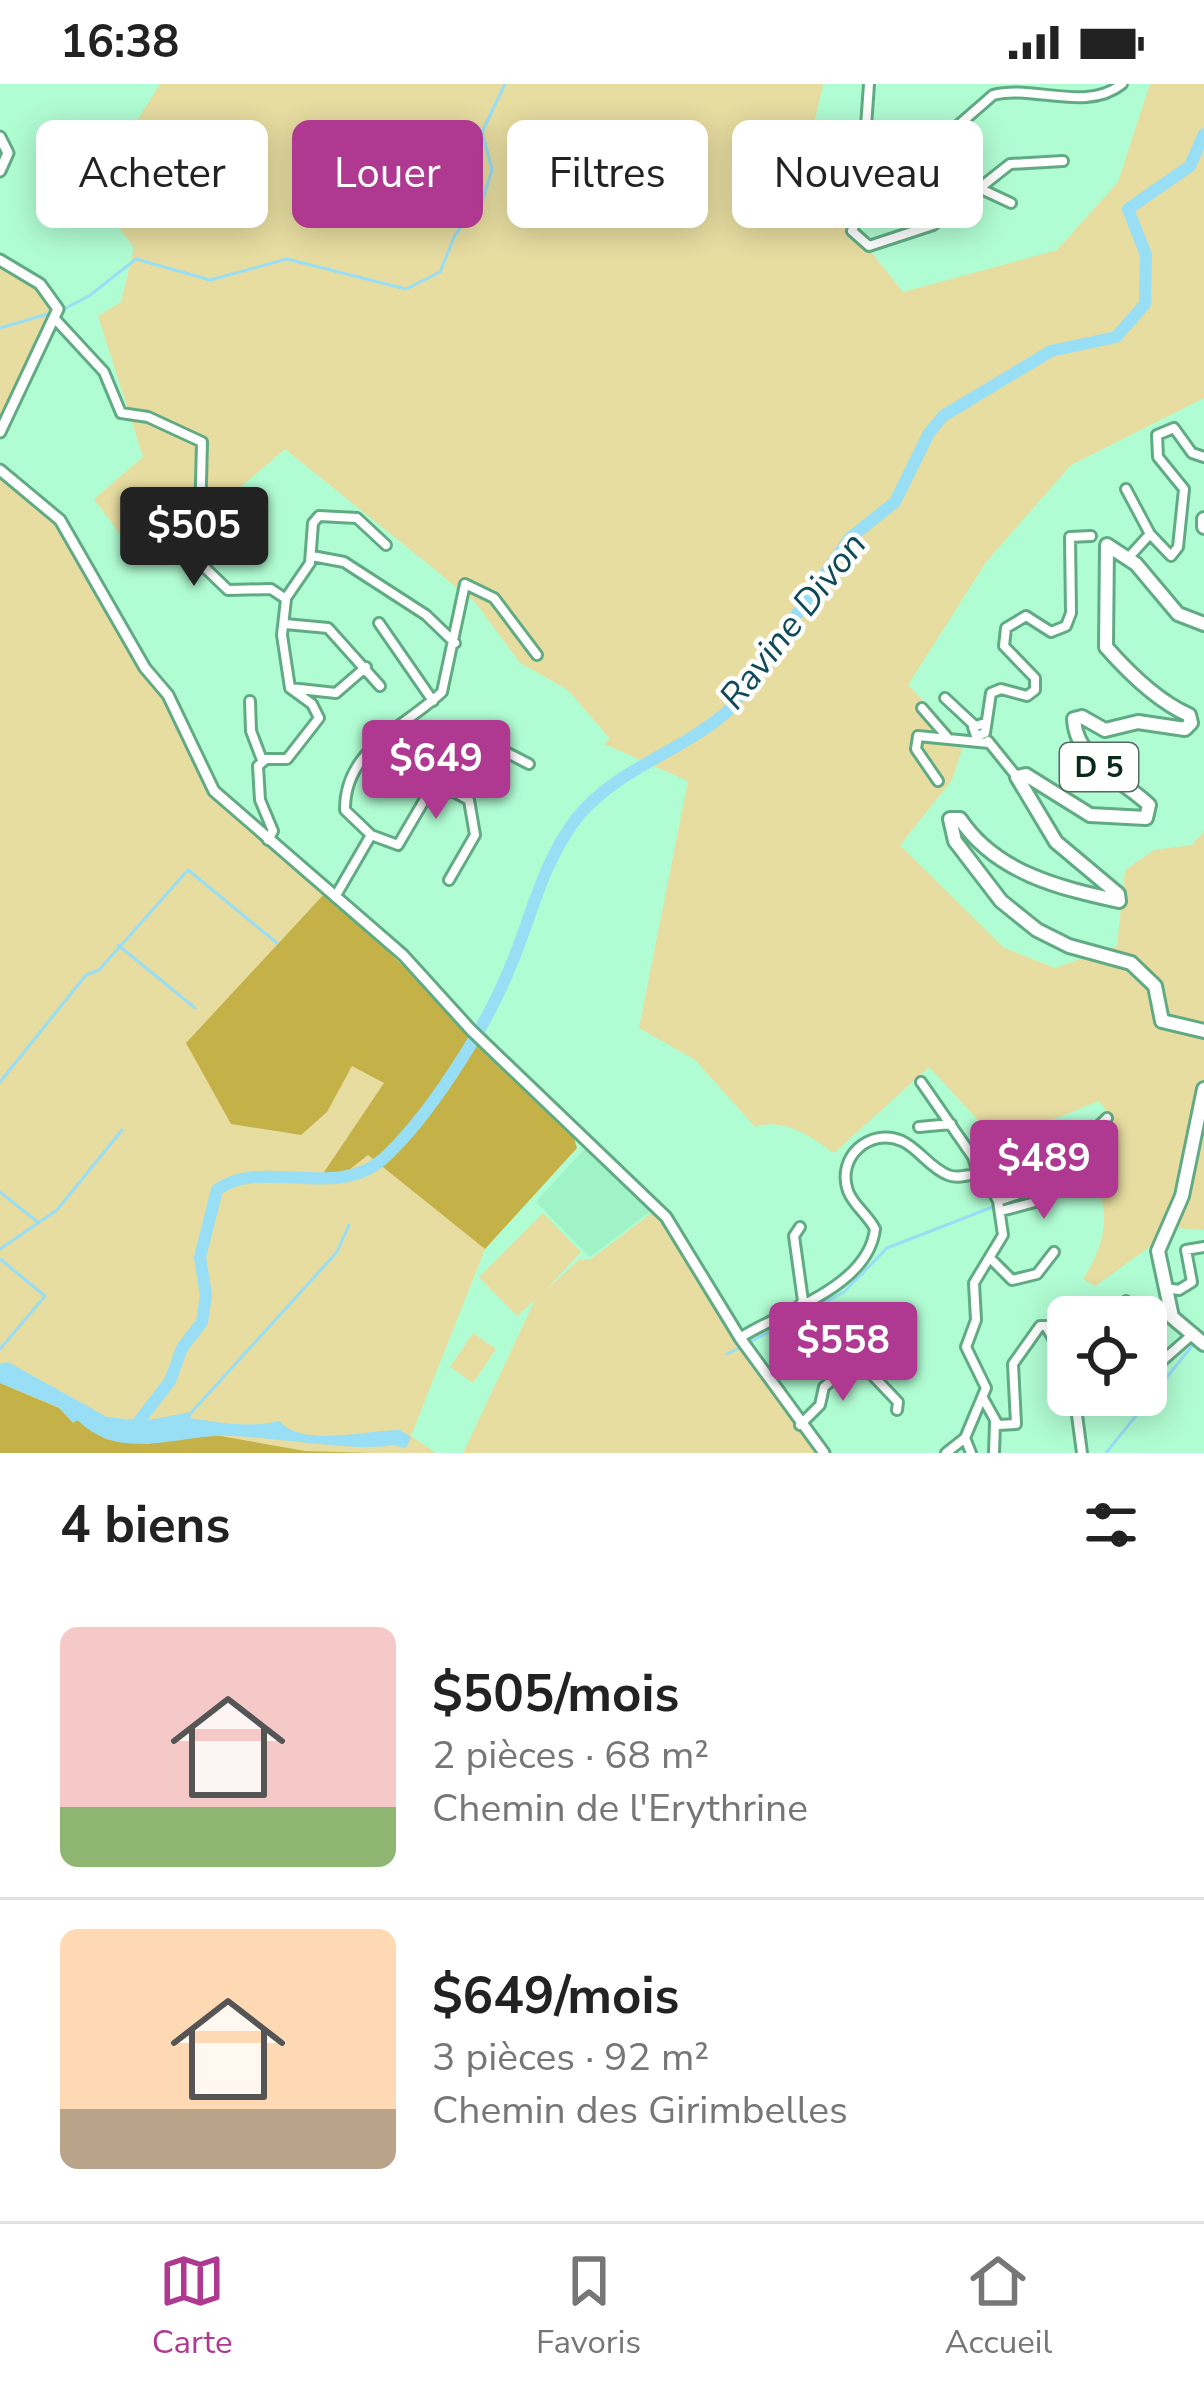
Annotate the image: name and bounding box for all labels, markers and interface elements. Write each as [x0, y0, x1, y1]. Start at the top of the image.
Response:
text: 16:38 [60, 12, 179, 73]
chip: Acheter [36, 120, 268, 228]
chip: Louer [292, 120, 483, 228]
chip: Filtres [507, 120, 708, 228]
chip: Nouveau [732, 120, 983, 228]
pin: $505 [123, 487, 265, 589]
text: $505 [147, 499, 241, 552]
water label: Ravine Divon [708, 522, 878, 720]
pin: $649 [365, 720, 507, 822]
text: $649 [389, 732, 483, 785]
road number: D 5 [1060, 743, 1138, 791]
pin: $489 [973, 1120, 1115, 1222]
text: $489 [997, 1132, 1091, 1185]
map controls [1047, 1296, 1167, 1416]
button: locate [1047, 1296, 1167, 1416]
pin: $558 [772, 1302, 914, 1404]
text: $558 [796, 1314, 890, 1367]
text: 4 biens [60, 1490, 230, 1560]
icon: filters [1078, 1492, 1144, 1558]
text: $505/mois [432, 1659, 679, 1729]
icon: home [156, 1675, 300, 1819]
text: 2 pièces · 68 m² [432, 1729, 709, 1782]
text: Chemin de l'Erythrine [432, 1782, 808, 1835]
text: $649/mois [432, 1961, 679, 2031]
icon: home [156, 1977, 300, 2121]
text: 3 pièces · 92 m² [432, 2031, 709, 2084]
text: Chemin des Girimbelles [432, 2084, 848, 2137]
tab: Carte [152, 2248, 233, 2365]
tab: Favoris [536, 2248, 641, 2365]
tab: Accueil [945, 2248, 1052, 2365]

